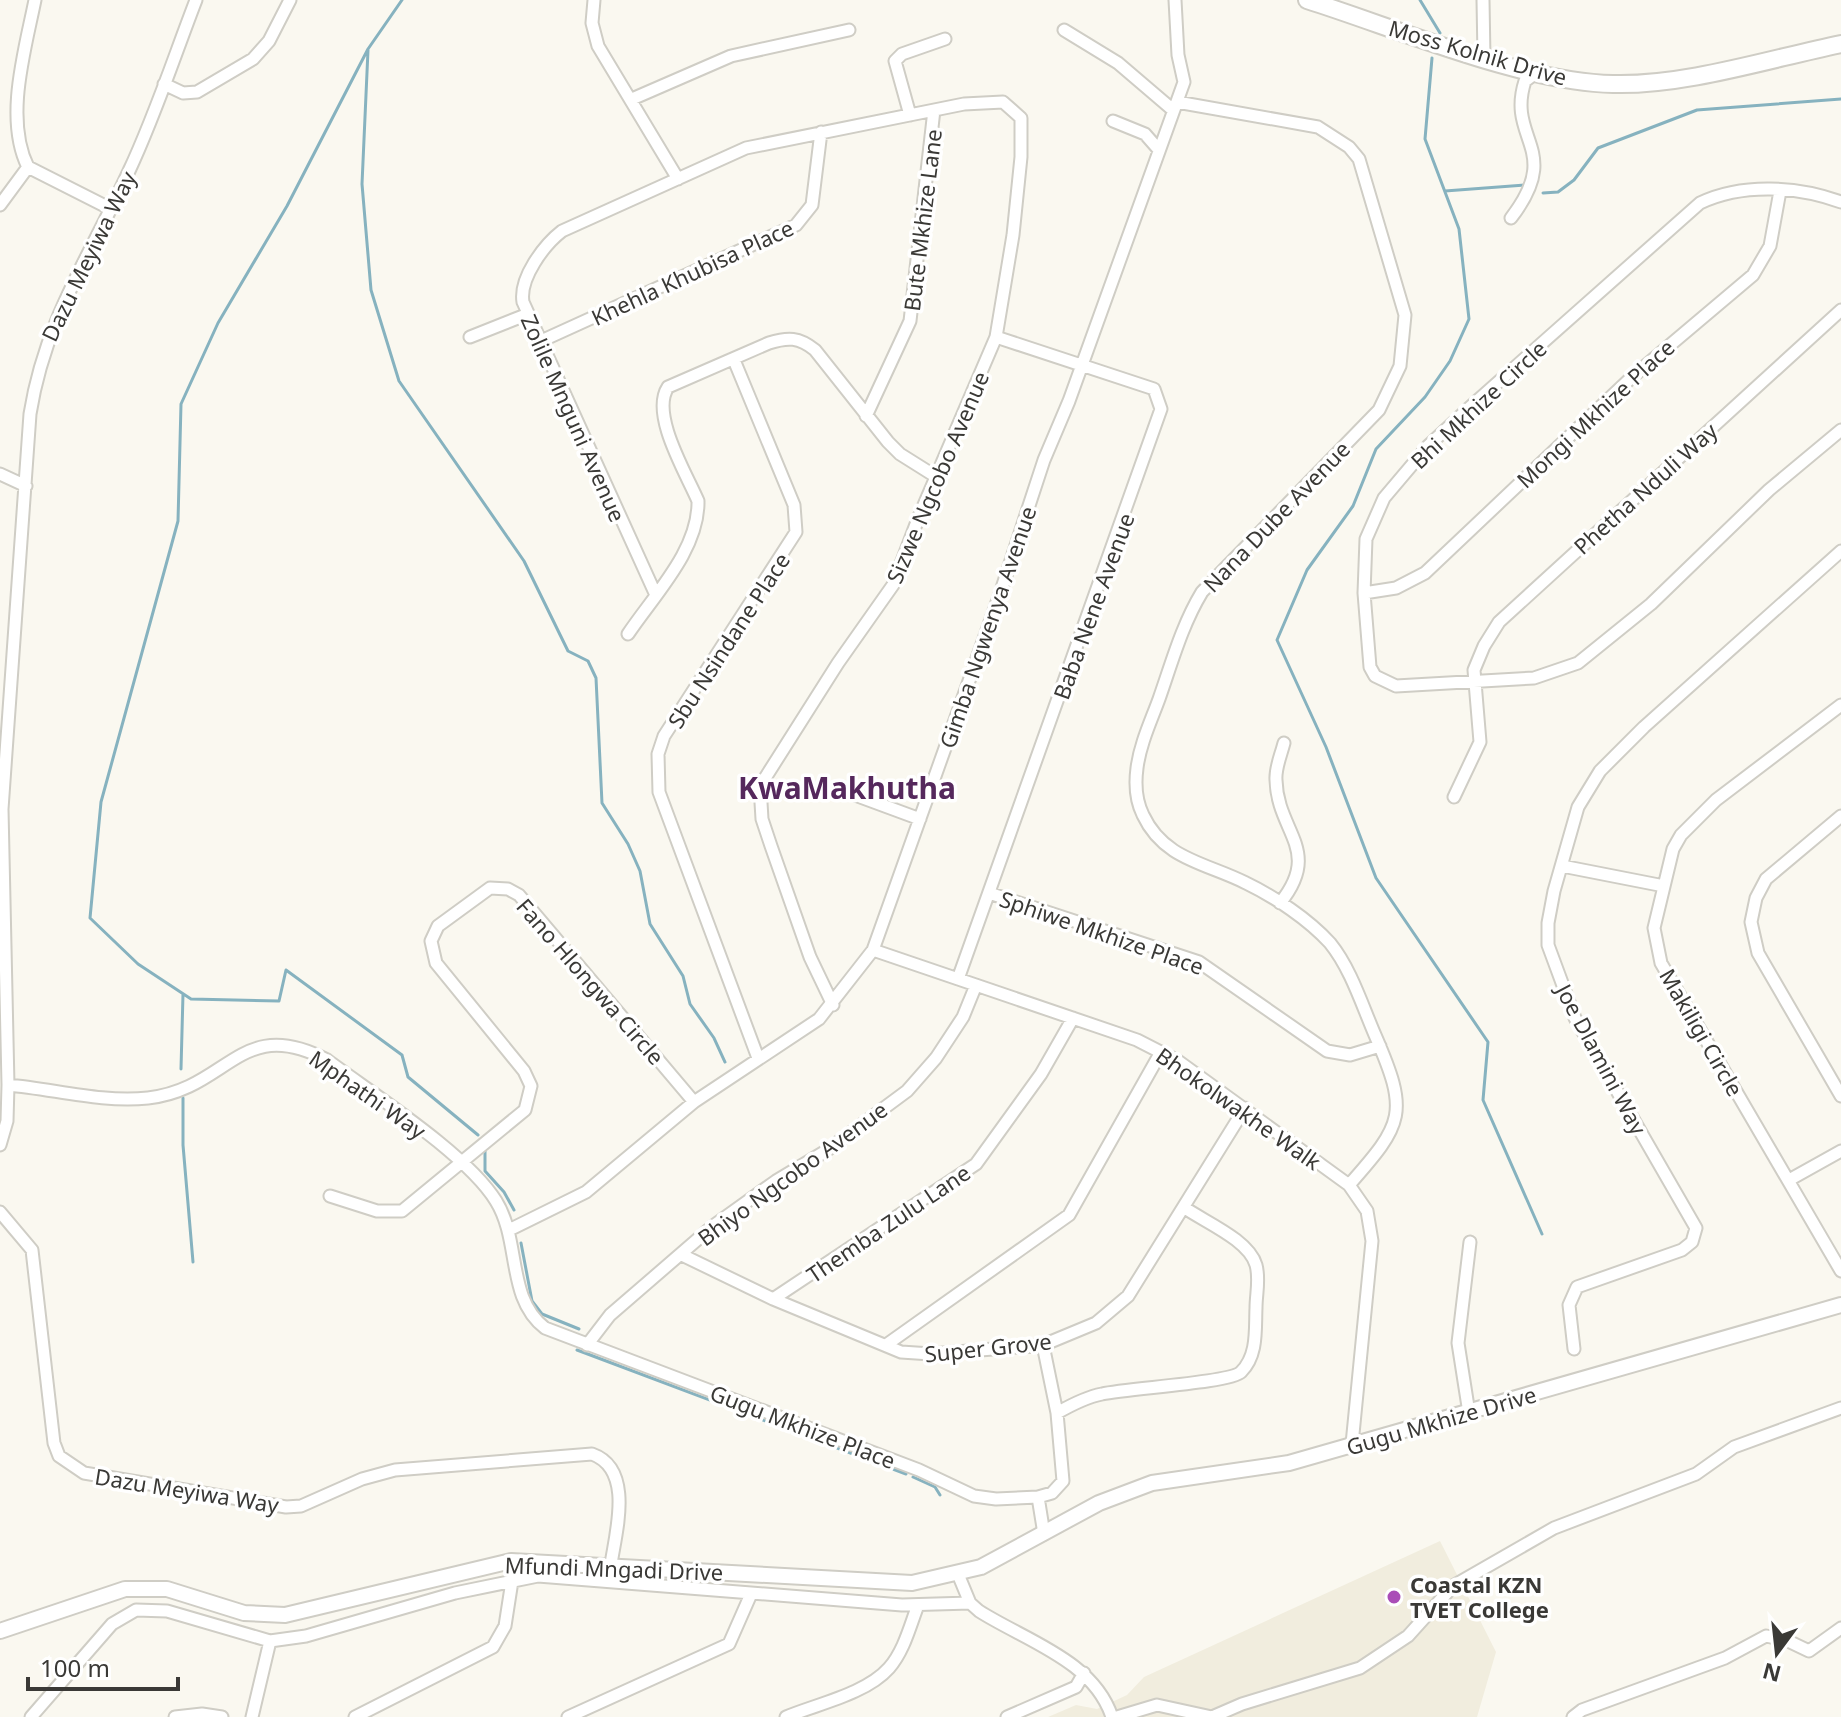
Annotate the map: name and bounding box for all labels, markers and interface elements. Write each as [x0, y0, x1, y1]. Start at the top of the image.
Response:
street label: Moss Kolnik Drive [1386, 12, 1570, 92]
street label: Bute Mkhize Lane [896, 127, 948, 313]
street label: Dazu Meyiwa Way [34, 165, 143, 346]
street label: Khehla Khubisa Place [586, 212, 798, 332]
street label: Zolile Mnguni Avenue [515, 310, 633, 526]
street label: Mongi Mkhize Place [1510, 332, 1680, 494]
street label: Bhi Mkhize Circle [1404, 333, 1552, 475]
street label: Sizwe Ngcobo Avenue [879, 366, 995, 588]
street label: Phetha Nduli Way [1567, 415, 1724, 561]
street label: Nana Dube Avenue [1196, 434, 1356, 598]
street label: Gimba Ngwenya Avenue [931, 502, 1043, 752]
street label: Baba Nene Avenue [1045, 509, 1141, 703]
street label: Sbu Nsindane Place [660, 547, 796, 733]
district label: KwaMakhutha [738, 767, 956, 808]
street label: Sphiwe Mkhize Place [996, 883, 1208, 981]
street label: Fano Hlongwa Circle [510, 892, 672, 1070]
street label: Makiligi Circle [1653, 963, 1751, 1101]
street label: Joe Dlamini Way [1549, 977, 1655, 1140]
street label: Bhokolwakhe Walk [1151, 1040, 1328, 1176]
street label: Mphathi Way [304, 1043, 433, 1146]
street label: Bhiyo Ngcobo Avenue [691, 1094, 893, 1252]
street label: Themba Zulu Lane [800, 1157, 976, 1289]
street label: Super Grove [923, 1325, 1053, 1369]
street label: Gugu Mkhize Place [706, 1377, 900, 1475]
street label: Gugu Mkhize Drive [1343, 1379, 1539, 1461]
street label: Dazu Meyiwa Way [93, 1461, 282, 1519]
street label: Mfundi Mngadi Drive [504, 1549, 724, 1587]
place label: Coastal KZN TVET College [1410, 1569, 1549, 1624]
marker: Coastal KZN TVET College [1385, 1588, 1403, 1606]
north arrow [1737, 1613, 1817, 1693]
scale bar [28, 1641, 178, 1691]
text: 100 m [40, 1651, 110, 1684]
text: N [1759, 1656, 1784, 1690]

